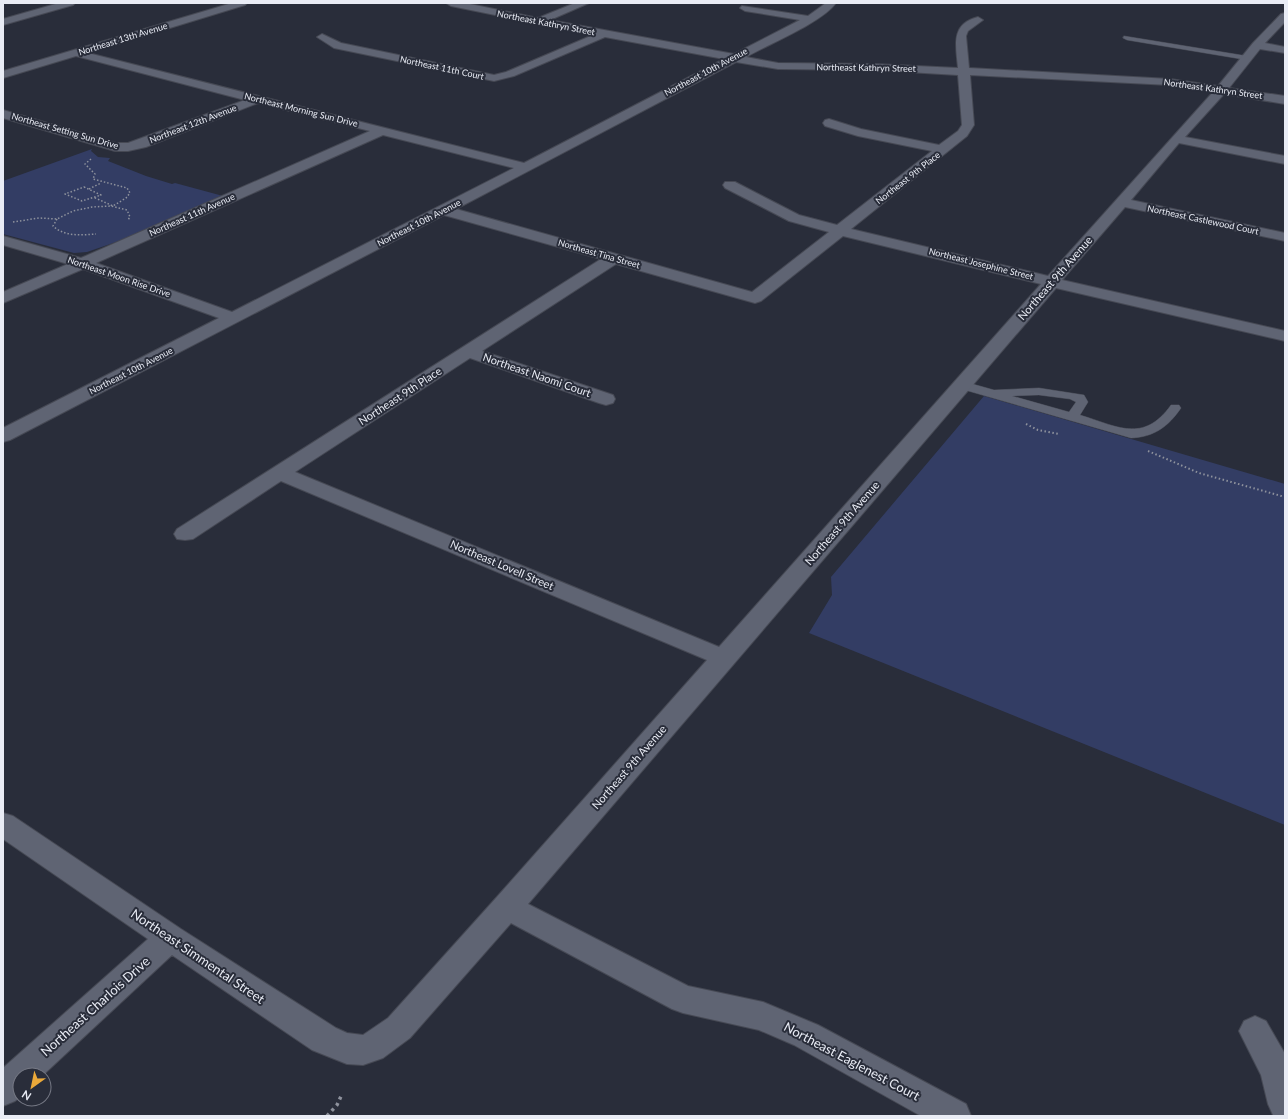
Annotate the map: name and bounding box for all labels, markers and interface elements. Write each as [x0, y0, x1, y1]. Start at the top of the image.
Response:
street label: Northeast Kathryn Street [496, 8, 597, 38]
street label: Northeast 13th Avenue [77, 20, 169, 57]
street label: Northeast 10th Avenue [662, 45, 749, 98]
street label: Northeast 11th Court [399, 53, 486, 82]
street label: Northeast Kathryn Street [816, 61, 917, 74]
street label: Northeast Kathryn Street [1163, 76, 1264, 101]
street label: Northeast Morning Sun Drive [243, 90, 359, 129]
street label: Northeast 12th Avenue [148, 102, 238, 145]
street label: Northeast Setting Sun Drive [10, 110, 120, 151]
street label: Northeast 9th Place [873, 149, 942, 206]
street label: Northeast 11th Avenue [147, 191, 237, 238]
street label: Northeast 10th Avenue [375, 197, 463, 248]
street label: Northeast Castlewood Court [1146, 202, 1261, 237]
street label: Northeast 9th Avenue [1015, 233, 1095, 322]
street label: Northeast Tina Street [557, 237, 642, 271]
street label: Northeast Josephine Street [928, 245, 1035, 282]
street label: Northeast Moon Rise Drive [66, 254, 172, 299]
street label: Northeast 10th Avenue [87, 345, 175, 396]
street label: Northeast Naomi Court [481, 350, 593, 399]
street label: Northeast 9th Place [356, 364, 444, 427]
street label: Northeast 9th Avenue [802, 478, 882, 567]
street label: Northeast Lovell Street [449, 537, 556, 592]
street label: Northeast 9th Avenue [589, 722, 669, 811]
street label: Northeast Simmental Street [128, 905, 268, 1007]
street label: Northeast Charlois Drive [37, 953, 153, 1059]
street label: Northeast Eaglenest Court [781, 1018, 923, 1104]
north arrow [12, 1067, 52, 1107]
text: N [19, 1088, 33, 1104]

